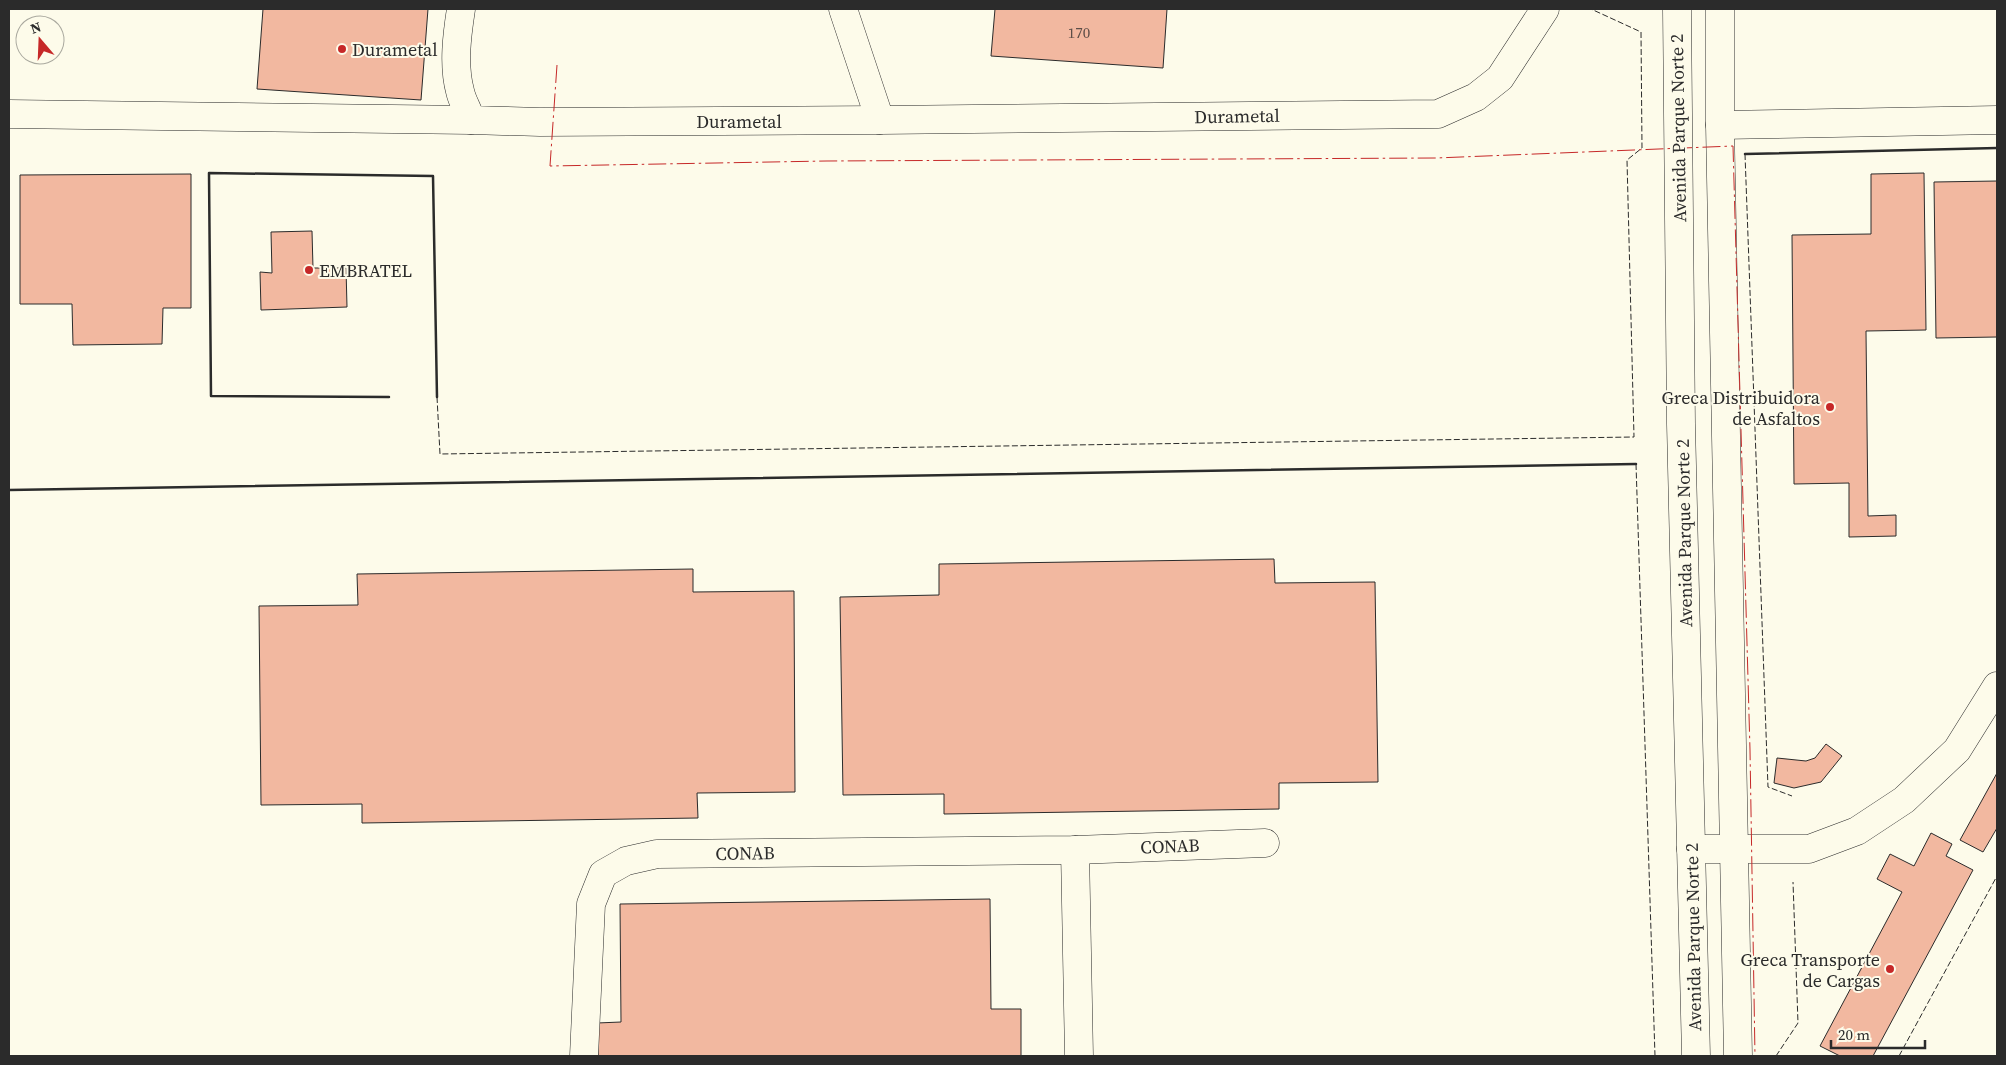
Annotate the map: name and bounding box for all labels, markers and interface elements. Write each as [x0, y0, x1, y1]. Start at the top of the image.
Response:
north arrow [15, 15, 65, 65]
text: N [28, 17, 44, 39]
house number: 170 [1068, 22, 1090, 43]
street label: Avenida Parque Norte 2 [1664, 34, 1692, 222]
place label: Durametal [352, 37, 438, 62]
marker: Durametal [336, 43, 348, 55]
street label: Durametal [1194, 103, 1280, 129]
street label: Durametal [696, 109, 782, 134]
place label: EMBRATEL [319, 258, 412, 283]
marker: EMBRATEL [303, 264, 315, 276]
place label: Greca Distribuidora de Asfaltos [1661, 385, 1821, 431]
marker: Greca Distribuidora de Asfaltos [1824, 401, 1836, 413]
street label: Avenida Parque Norte 2 [1670, 439, 1698, 627]
street label: CONAB [1140, 832, 1200, 860]
street label: CONAB [715, 840, 775, 866]
street label: Avenida Parque Norte 2 [1679, 843, 1707, 1031]
place label: Greca Transporte de Cargas [1741, 947, 1880, 993]
marker: Greca Transporte de Cargas [1884, 963, 1896, 975]
scale bar [1831, 1018, 1925, 1050]
text: 20 m [1838, 1024, 1870, 1045]

